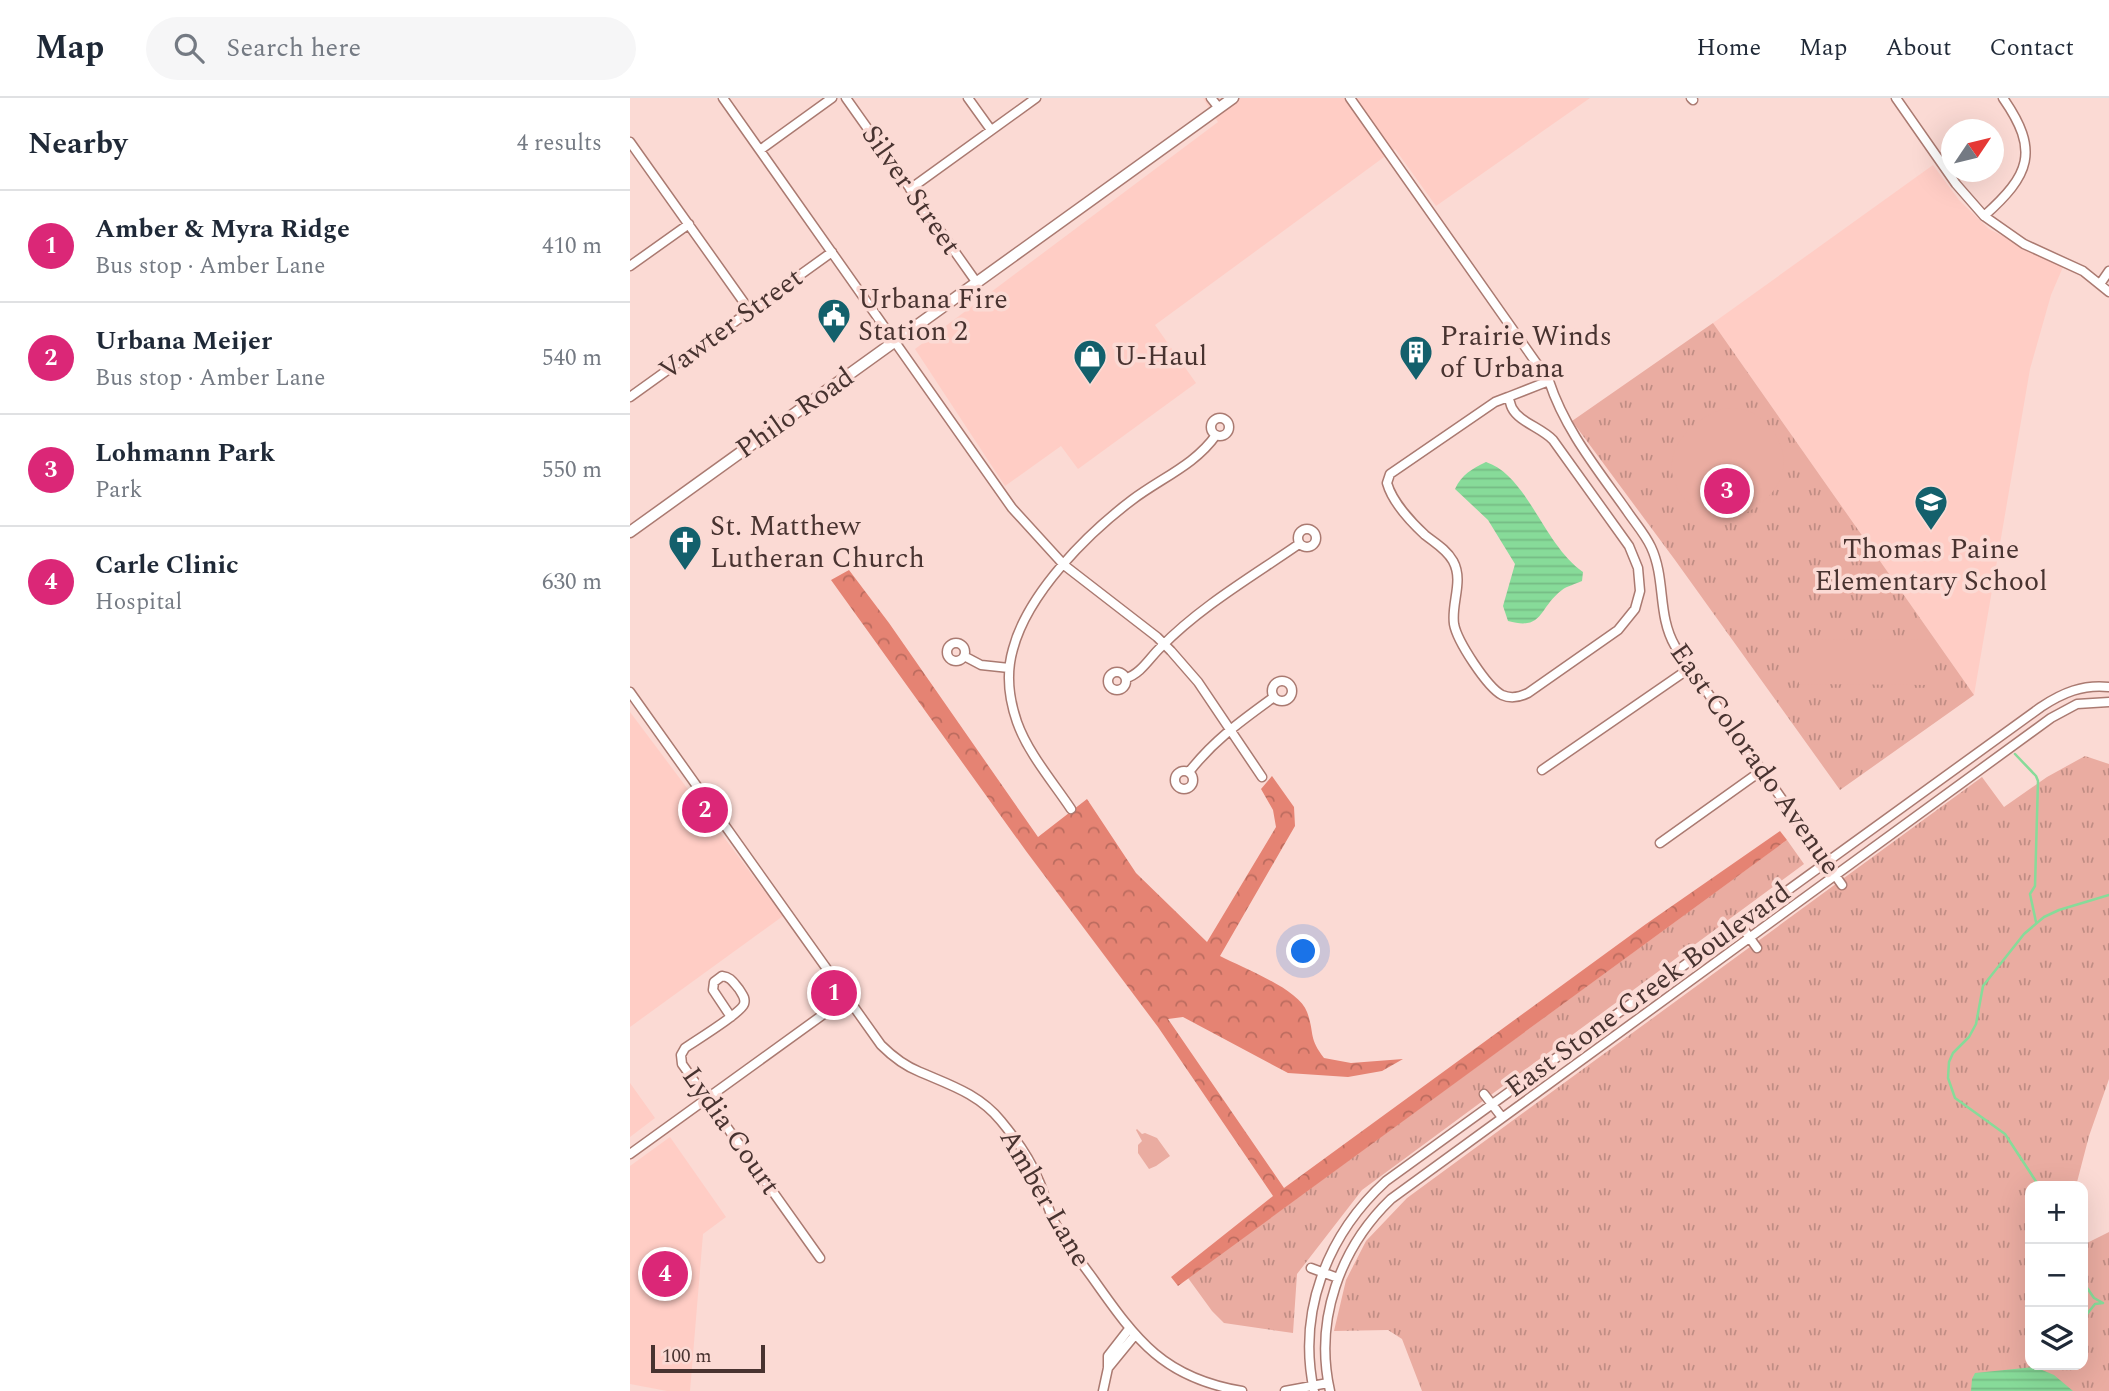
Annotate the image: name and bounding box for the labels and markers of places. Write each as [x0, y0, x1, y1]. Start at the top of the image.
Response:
place label: Urbana Fire Station 2 [858, 278, 1008, 353]
public building icon: Urbana Fire Station 2 [815, 296, 853, 345]
place label: Prairie Winds of Urbana [1440, 315, 1612, 390]
building icon: Prairie Winds of Urbana [1397, 333, 1435, 382]
place label: U-Haul [1114, 335, 1207, 378]
shop icon: U-Haul [1071, 337, 1109, 386]
pin: 3 [1704, 465, 1750, 517]
school or university icon: Thomas Paine Elementary School [1912, 483, 1950, 532]
place label: St. Matthew Lutheran Church [710, 505, 925, 580]
church icon: St. Matthew Lutheran Church [666, 523, 704, 572]
place label: Thomas Paine Elementary School [1815, 528, 2047, 603]
pin: 2 [682, 784, 728, 836]
pin: 1 [811, 967, 857, 1019]
pin: 4 [642, 1248, 688, 1300]

